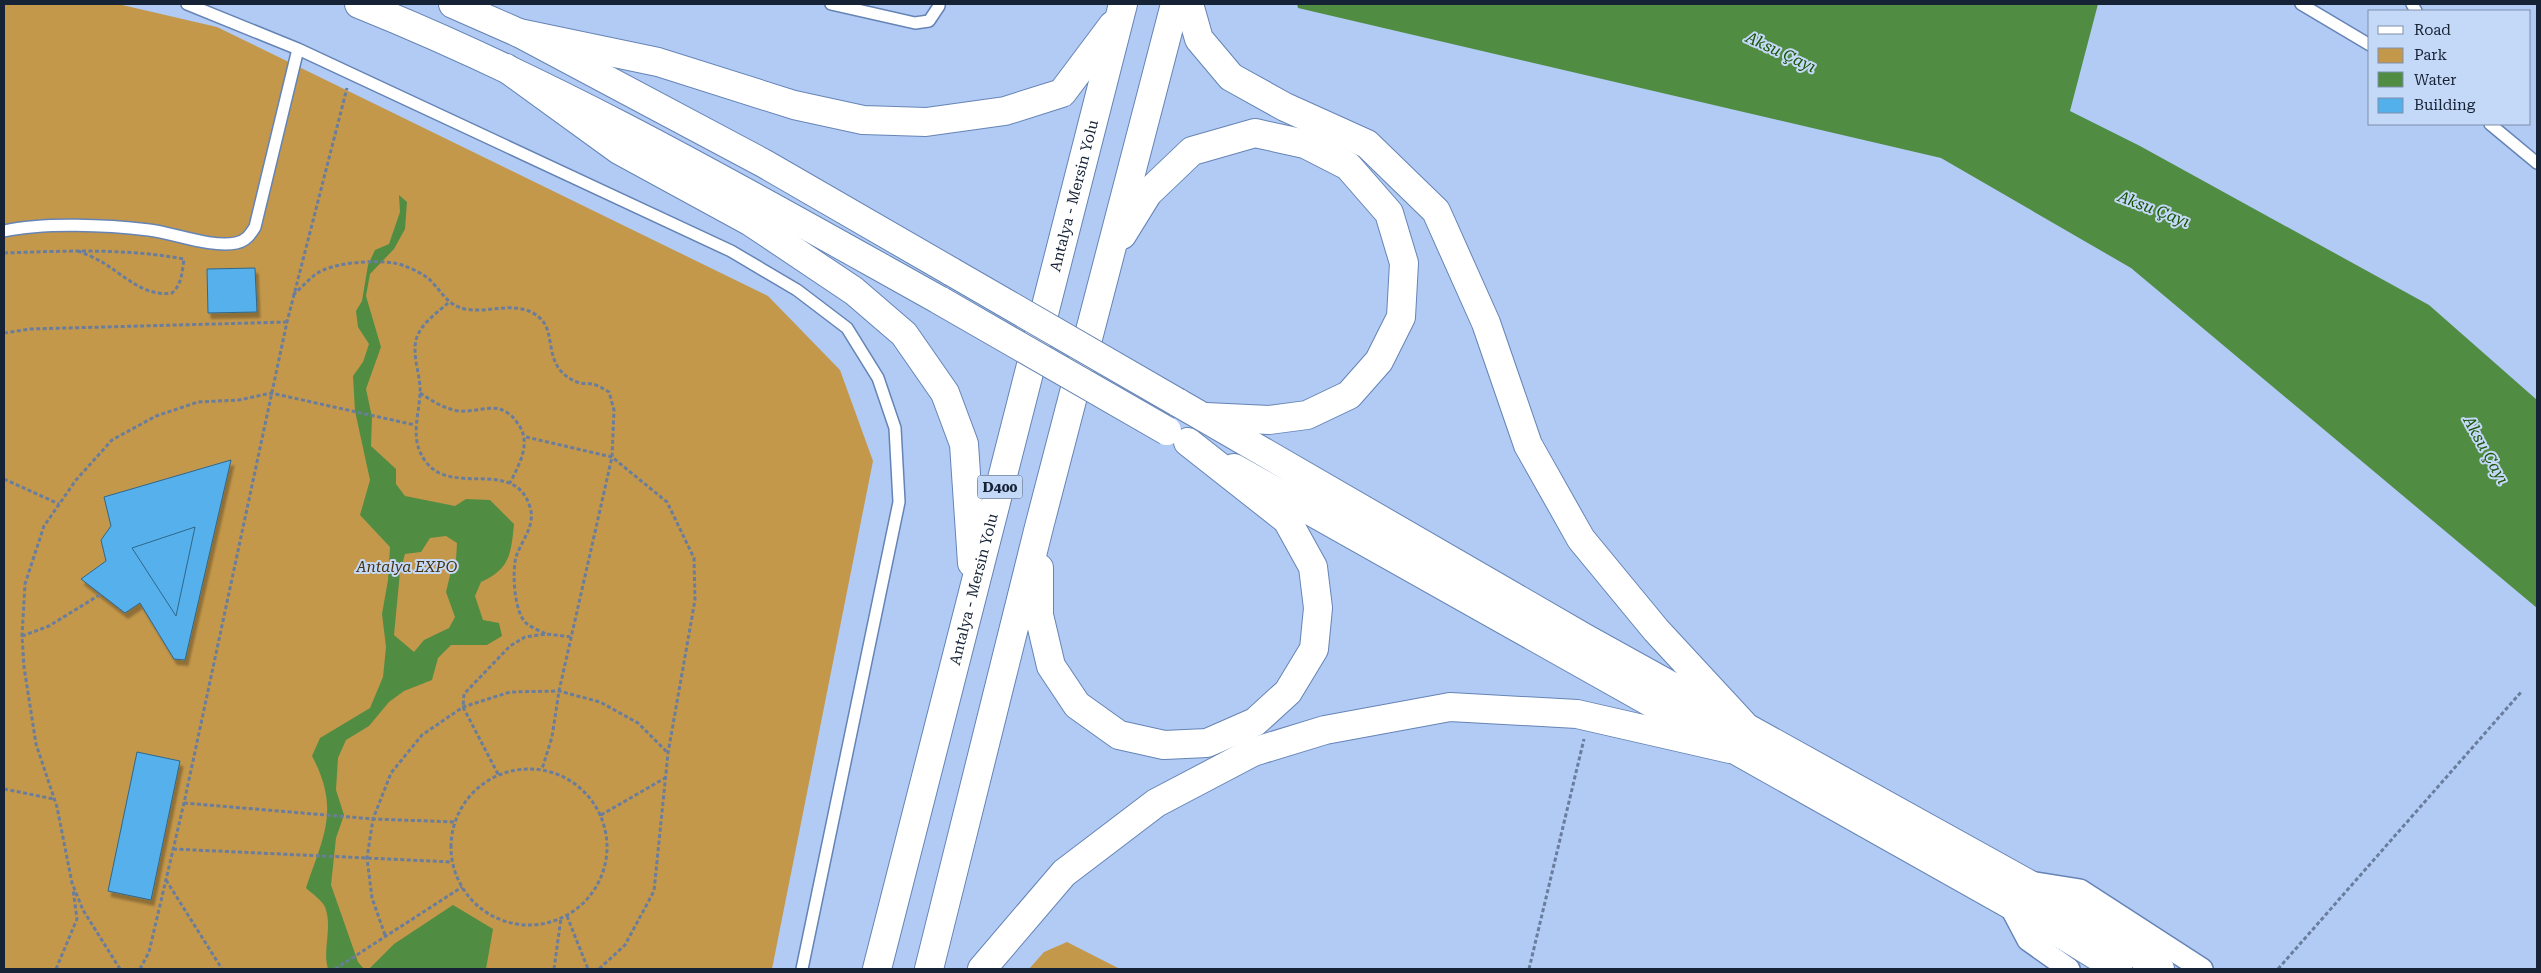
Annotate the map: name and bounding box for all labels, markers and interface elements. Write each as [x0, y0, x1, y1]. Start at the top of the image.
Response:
legend [2368, 10, 2531, 125]
text: Road [2414, 21, 2451, 39]
water label: Aksu Çayı [1742, 27, 1819, 76]
text: Park [2414, 46, 2448, 64]
text: Water [2414, 71, 2456, 89]
text: Building [2414, 96, 2476, 114]
street label: Antalya - Mersin Yolu [1046, 117, 1102, 273]
water label: Aksu Çayı [2115, 186, 2192, 231]
water label: Aksu Çayı [2459, 412, 2512, 487]
road number: D400 [978, 476, 1022, 498]
street label: Antalya - Mersin Yolu [946, 511, 1002, 667]
park label: Antalya EXPO [356, 558, 458, 576]

